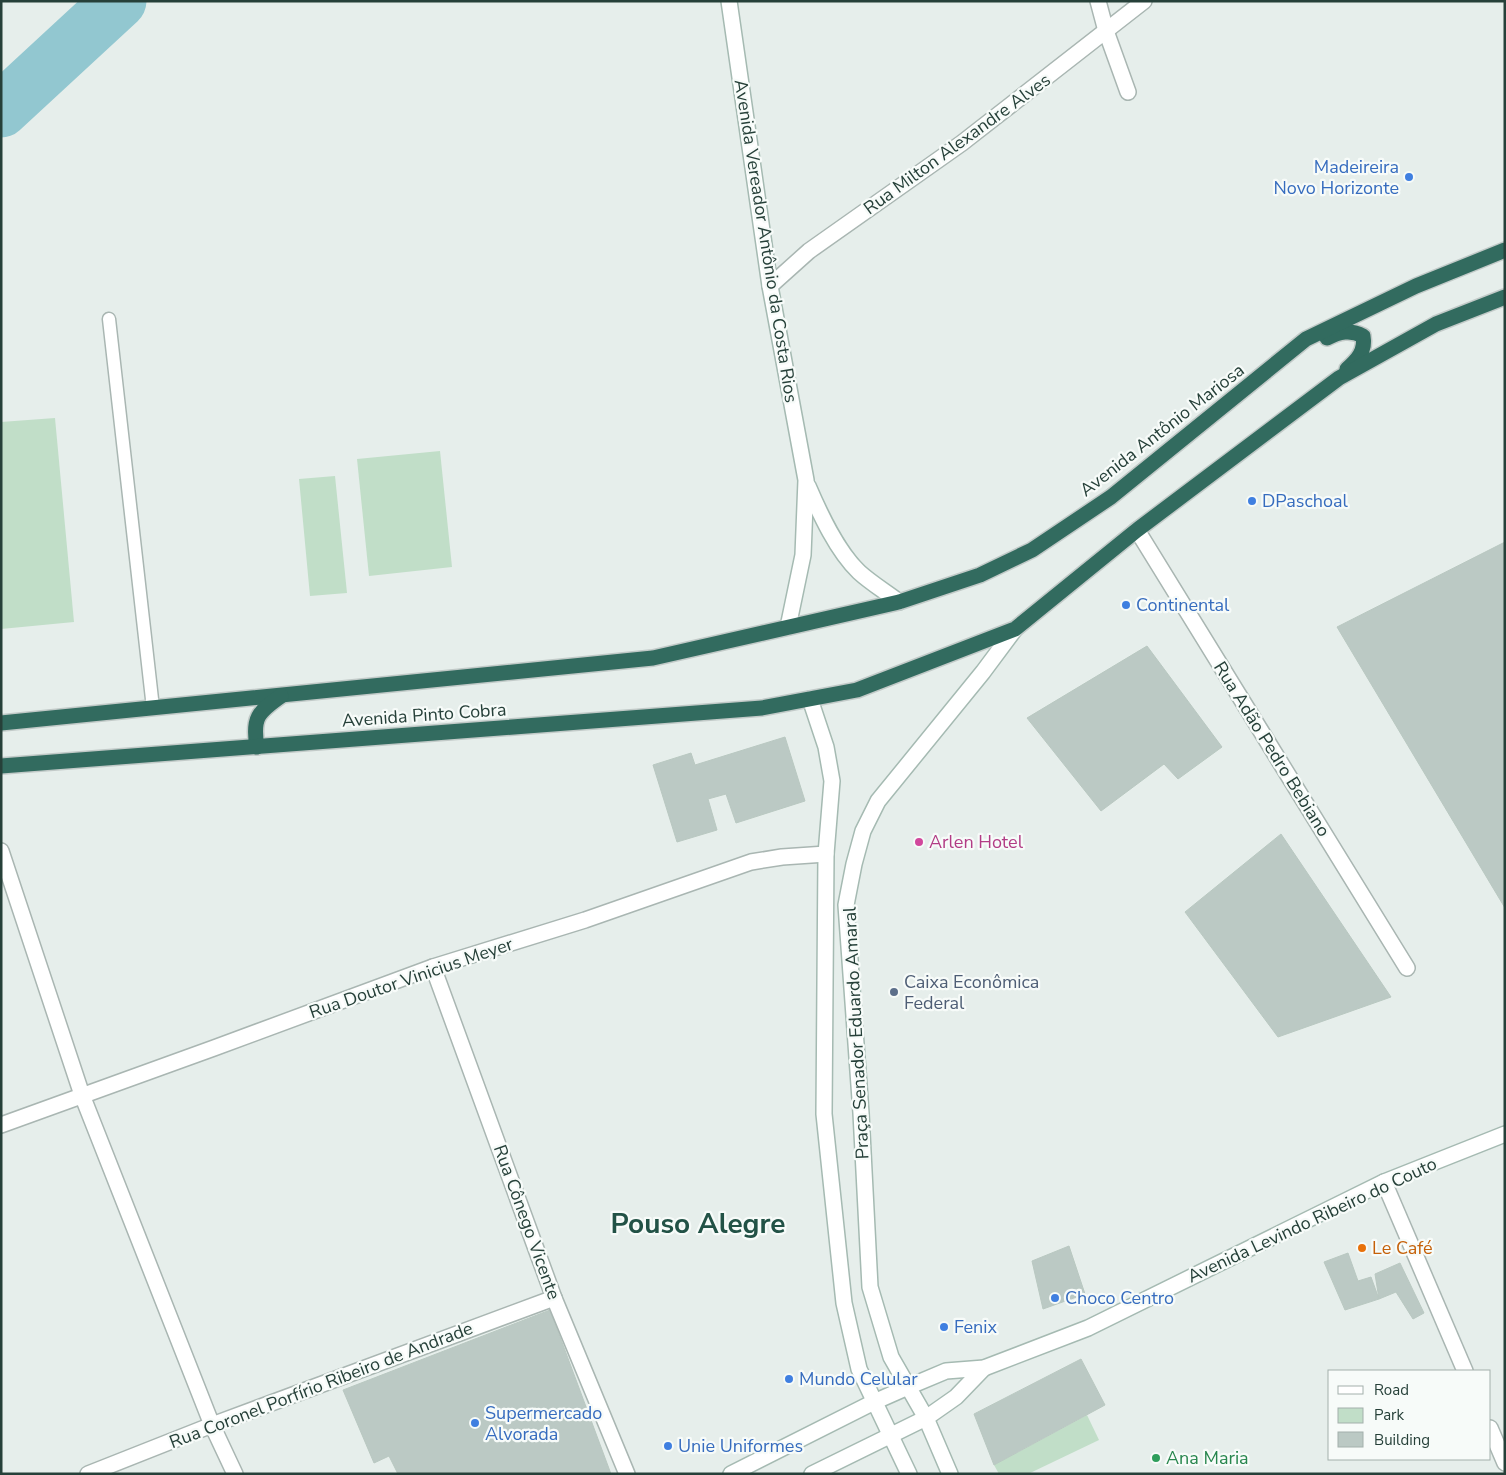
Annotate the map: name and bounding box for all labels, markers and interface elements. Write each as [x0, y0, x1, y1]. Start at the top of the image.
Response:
street label: Rua Milton Alexandre Alves [859, 68, 1055, 220]
street label: Avenida Vereador Antônio da Costa Rios [729, 78, 803, 404]
place label: Madeireira Novo Horizonte [1274, 155, 1399, 200]
marker: Madeireira Novo Horizonte [1403, 171, 1415, 183]
street label: Avenida Antônio Mariosa [1075, 358, 1249, 502]
place label: DPaschoal [1262, 489, 1349, 513]
marker: DPaschoal [1246, 495, 1258, 507]
place label: Continental [1136, 593, 1230, 617]
marker: Continental [1120, 599, 1132, 611]
street label: Rua Adão Pedro Bebiano [1208, 657, 1336, 841]
street label: Avenida Pinto Cobra [341, 697, 507, 733]
place label: Arlen Hotel [929, 830, 1024, 854]
marker: Arlen Hotel [913, 836, 925, 848]
street label: Praça Senador Eduardo Amaral [837, 905, 875, 1160]
street label: Rua Doutor Vinicius Meyer [306, 932, 517, 1024]
place label: Caixa Econômica Federal [904, 970, 1039, 1015]
marker: Caixa Econômica Federal [888, 986, 900, 998]
street label: Rua Cônego Vicente [488, 1141, 566, 1303]
street label: Avenida Levindo Ribeiro do Couto [1183, 1151, 1441, 1289]
district label: Pouso Alegre [611, 1205, 785, 1243]
place label: Le Café [1372, 1236, 1433, 1260]
marker: Le Café [1356, 1242, 1368, 1254]
place label: Choco Centro [1065, 1286, 1174, 1310]
marker: Choco Centro [1049, 1292, 1061, 1304]
place label: Fenix [954, 1315, 997, 1339]
street label: Rua Coronel Porfírio Ribeiro de Andrade [166, 1316, 476, 1454]
marker: Fenix [938, 1321, 950, 1333]
place label: Mundo Celular [799, 1367, 918, 1391]
legend [1328, 1370, 1491, 1460]
marker: Mundo Celular [783, 1373, 795, 1385]
text: Road [1374, 1380, 1409, 1400]
place label: Supermercado Alvorada [485, 1401, 602, 1446]
text: Park [1374, 1405, 1404, 1425]
marker: Supermercado Alvorada [469, 1417, 481, 1429]
text: Building [1374, 1430, 1430, 1450]
place label: Unie Uniformes [678, 1434, 803, 1458]
marker: Unie Uniformes [662, 1440, 674, 1452]
place label: Ana Maria [1166, 1446, 1249, 1470]
marker: Ana Maria [1150, 1452, 1162, 1464]

